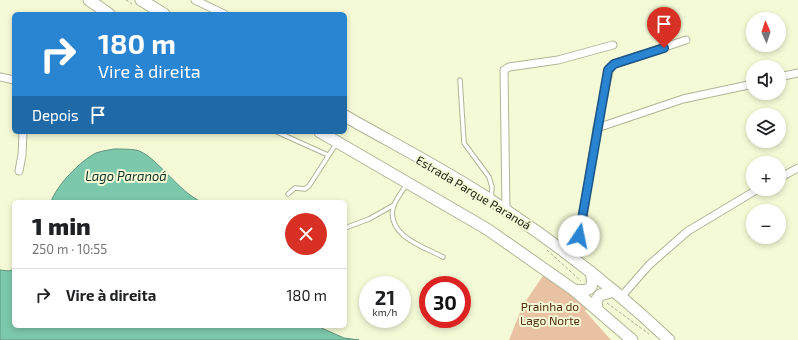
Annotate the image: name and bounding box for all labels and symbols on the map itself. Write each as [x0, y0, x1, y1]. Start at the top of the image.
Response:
pin [647, 7.0, 681, 48]
north arrow [746, 12, 786, 52]
street label: Estrada Parque Paranoá [414, 152, 534, 232]
water label: Lago Paranoá [85, 168, 167, 184]
position arrow [558, 215, 600, 257]
speed limit sign: 30 [419, 276, 471, 328]
park label: Prainha do Lago Norte [520, 299, 580, 327]

